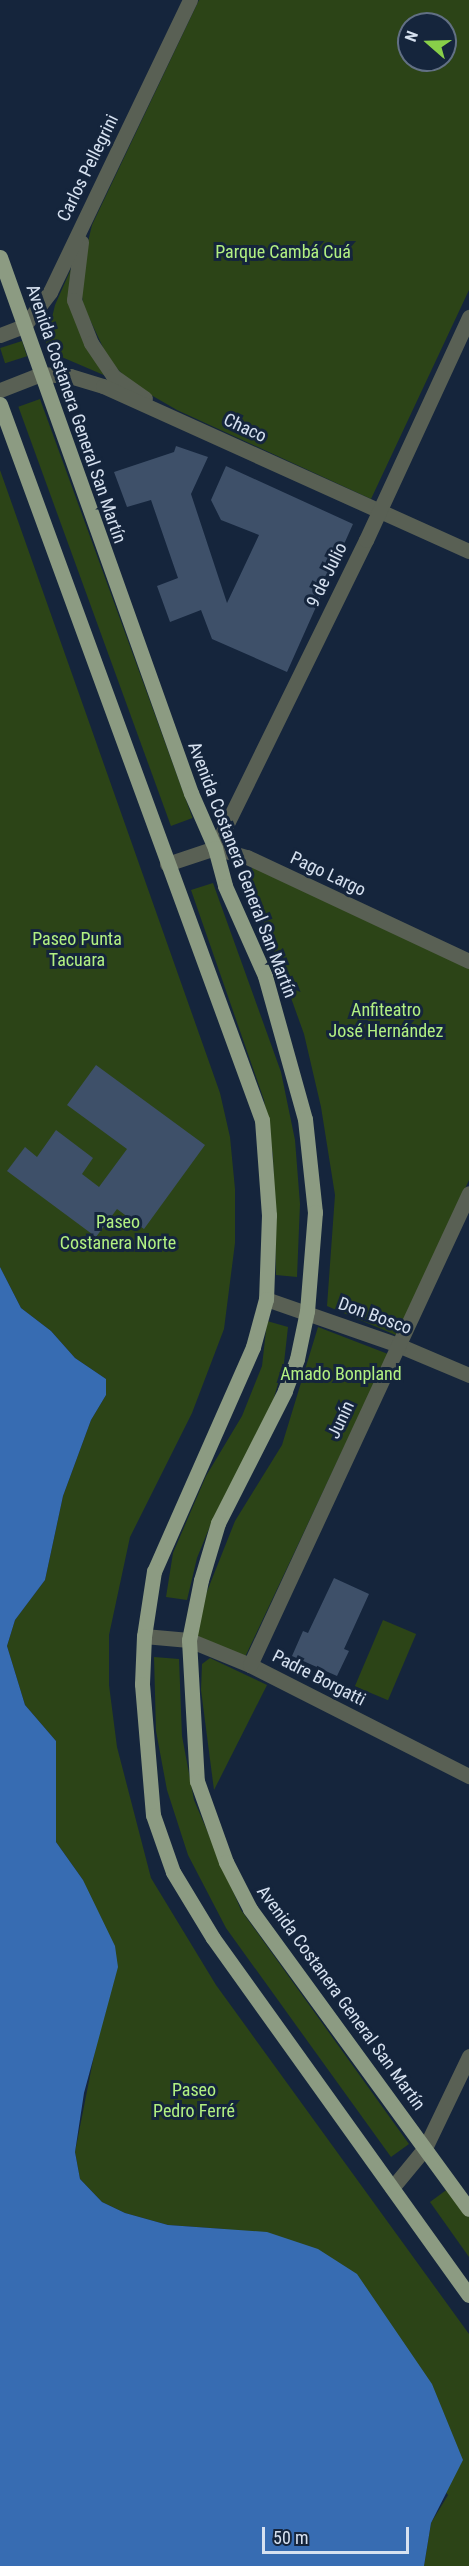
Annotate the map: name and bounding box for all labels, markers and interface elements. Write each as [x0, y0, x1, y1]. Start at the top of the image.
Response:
north arrow [397, 12, 457, 72]
text: N [401, 29, 422, 44]
street label: Carlos Pellegrini [53, 111, 123, 225]
park label: Parque Cambá Cuá [215, 241, 351, 263]
street label: Avenida Costanera General San Martín [21, 282, 131, 546]
street label: Chaco [220, 409, 270, 447]
street label: 9 de Julio [302, 539, 352, 611]
street label: Avenida Costanera General San Martín [183, 739, 301, 1001]
street label: Pago Largo [287, 847, 369, 901]
park label: Paseo Punta Tacuara [32, 929, 122, 972]
park label: Anfiteatro José Hernández [329, 1000, 443, 1042]
park label: Paseo Costanera Norte [60, 1212, 176, 1254]
street label: Don Bosco [335, 1293, 415, 1339]
park label: Amado Bonpland [280, 1363, 402, 1385]
street label: Junín [323, 1398, 359, 1442]
street label: Padre Borgatti [269, 1645, 369, 1711]
street label: Avenida Costanera General San Martín [252, 1881, 430, 2115]
park label: Paseo Pedro Ferré [153, 2080, 235, 2122]
scale bar [265, 2515, 412, 2553]
text: 50 m [273, 2527, 308, 2548]

